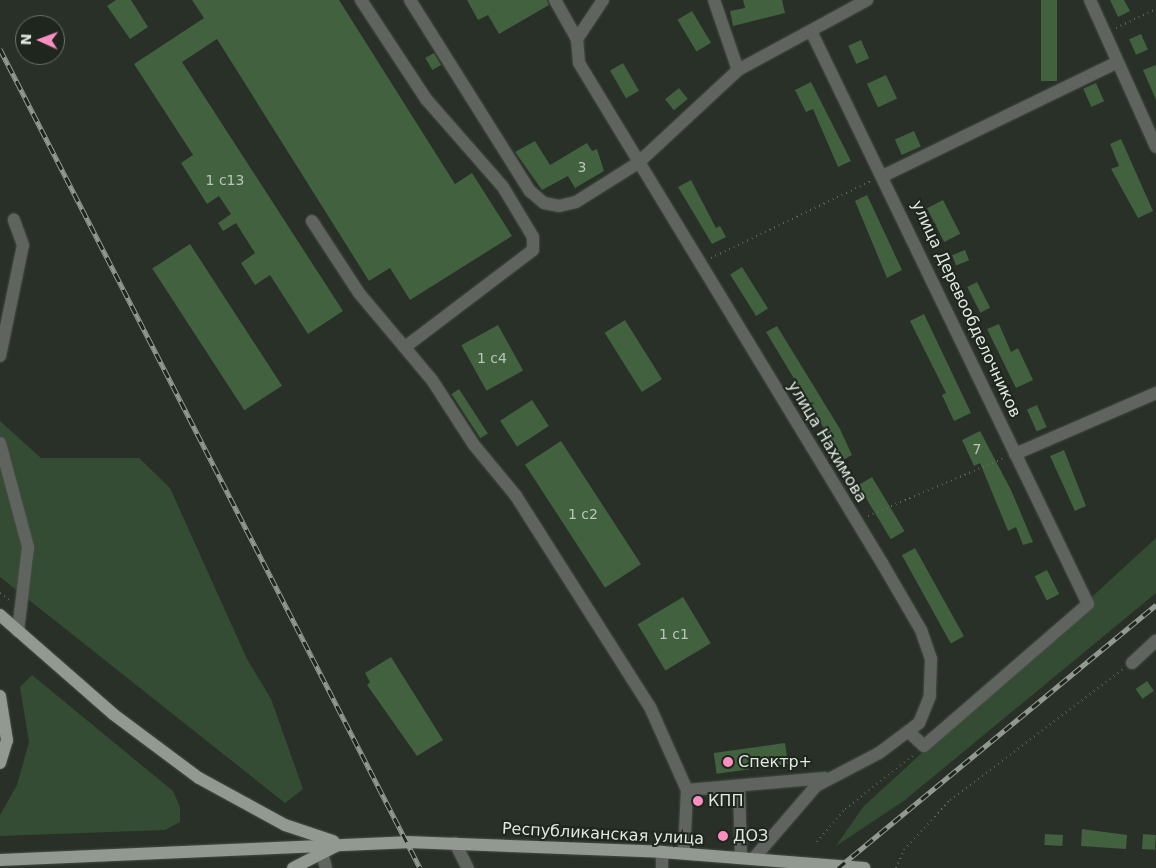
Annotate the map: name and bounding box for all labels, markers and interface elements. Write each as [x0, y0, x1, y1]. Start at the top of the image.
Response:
north arrow [15, 15, 65, 65]
text: N [18, 33, 34, 46]
house number: 3 [578, 159, 586, 175]
house number: 1 с13 [206, 172, 244, 188]
street label: улица Деревообделочников [907, 197, 1025, 421]
house number: 1 с4 [477, 350, 507, 366]
street label: улица Нахимова [783, 378, 871, 506]
house number: 7 [973, 441, 981, 457]
house number: 1 с2 [568, 506, 598, 522]
house number: 1 с1 [659, 626, 689, 642]
place label: Спектр+ [738, 752, 812, 772]
marker: Спектр+ [722, 756, 734, 768]
place label: КПП [708, 791, 743, 811]
marker: КПП [692, 795, 704, 807]
street label: Республиканская улица [501, 819, 705, 849]
place label: ДОЗ [733, 826, 768, 846]
marker: ДОЗ [717, 830, 729, 842]

